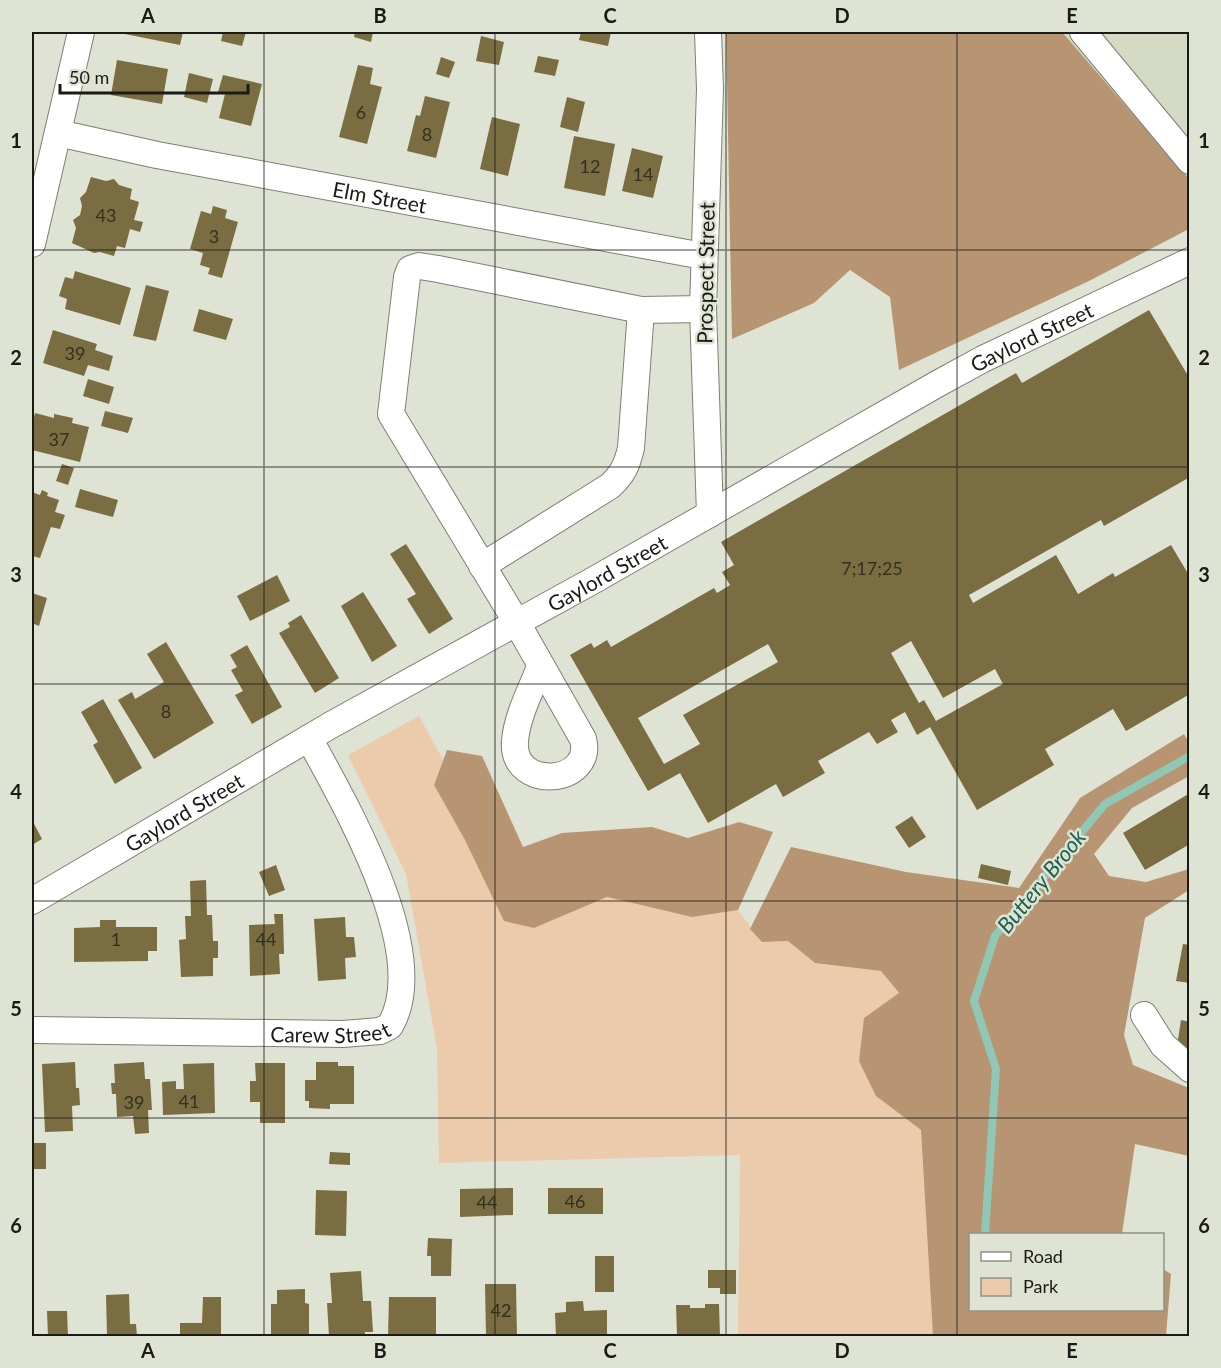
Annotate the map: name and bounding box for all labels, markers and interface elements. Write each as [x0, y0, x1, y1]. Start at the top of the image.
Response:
text: A [140, 3, 155, 27]
text: B [373, 3, 387, 27]
text: C [603, 3, 617, 27]
text: D [834, 3, 850, 27]
text: E [1066, 3, 1078, 27]
scale bar [60, 57, 248, 95]
text: 50 m [69, 66, 109, 88]
house number: 6 [356, 101, 366, 123]
house number: 8 [422, 123, 432, 145]
text: 1 [10, 128, 22, 152]
text: 1 [1198, 128, 1210, 152]
house number: 12 [580, 155, 600, 177]
house number: 14 [633, 163, 653, 185]
street label: Elm Street [331, 175, 429, 217]
street label: Prospect Street [691, 201, 719, 344]
house number: 43 [96, 204, 116, 226]
house number: 3 [209, 225, 219, 247]
street label: Gaylord Street [965, 296, 1097, 376]
house number: 39 [65, 342, 85, 364]
text: 2 [10, 345, 22, 369]
text: 2 [1198, 345, 1210, 369]
house number: 37 [49, 428, 69, 450]
street label: Gaylord Street [543, 529, 671, 616]
house number: 7;17;25 [841, 557, 903, 579]
text: 3 [10, 562, 22, 586]
text: 3 [1198, 562, 1210, 586]
house number: 8 [161, 700, 171, 722]
street label: Gaylord Street [120, 767, 248, 856]
text: 4 [10, 779, 22, 803]
text: 4 [1198, 779, 1210, 803]
water label: Buttery Brook [991, 823, 1091, 938]
house number: 1 [111, 928, 121, 950]
house number: 44 [256, 928, 276, 950]
text: 5 [10, 996, 22, 1020]
text: 5 [1198, 996, 1210, 1020]
street label: Carew Street [270, 1015, 395, 1047]
house number: 41 [179, 1090, 199, 1112]
house number: 39 [124, 1091, 144, 1113]
house number: 46 [565, 1190, 585, 1212]
house number: 44 [477, 1191, 497, 1213]
text: 6 [10, 1213, 22, 1237]
text: 6 [1198, 1213, 1210, 1237]
legend [969, 1233, 1164, 1311]
text: Road [1023, 1245, 1063, 1267]
text: Park [1023, 1275, 1059, 1297]
house number: 42 [491, 1299, 511, 1321]
text: A [140, 1338, 155, 1362]
text: B [373, 1338, 387, 1362]
text: C [603, 1338, 617, 1362]
text: D [834, 1338, 850, 1362]
text: E [1066, 1338, 1078, 1362]

